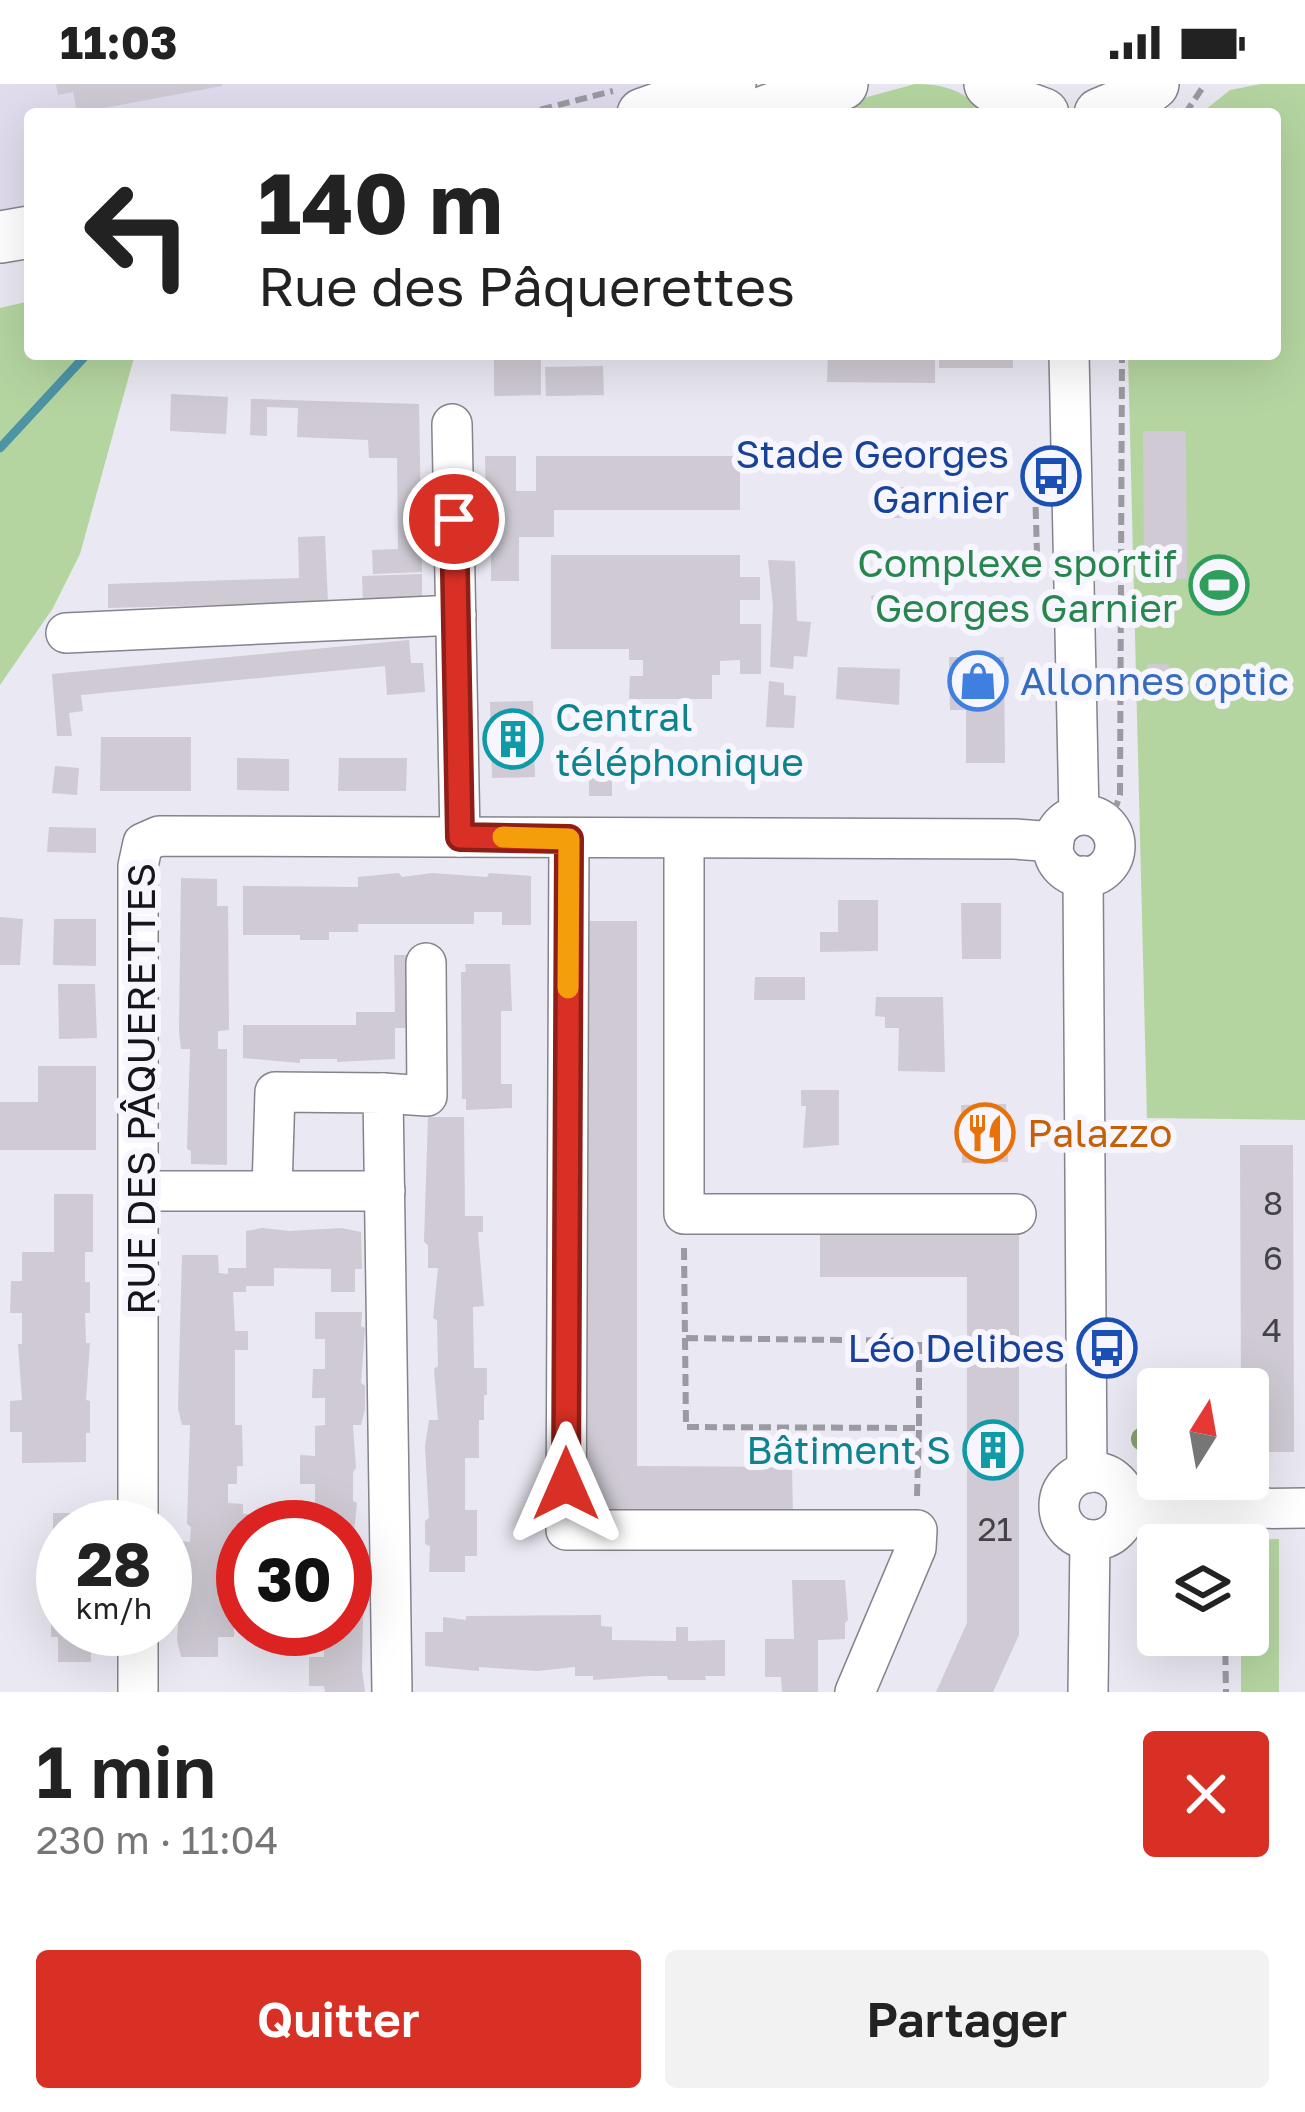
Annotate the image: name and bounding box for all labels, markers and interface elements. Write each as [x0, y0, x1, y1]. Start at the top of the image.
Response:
text: 11:03 [60, 15, 177, 69]
text: 140 m [258, 152, 503, 252]
icon: left [60, 156, 216, 312]
text: Rue des Pâquerettes [258, 253, 795, 318]
place label: Stade Georges Garnier [735, 430, 1009, 522]
bus stop icon: Stade Georges Garnier [1020, 445, 1082, 507]
pin [403, 468, 505, 570]
icon: arrive [421, 486, 487, 552]
place label: Complexe sportif Georges Garnier [857, 539, 1177, 631]
sports icon: Complexe sportif Georges Garnier [1188, 554, 1250, 616]
shop icon: Allonnes optic [947, 650, 1009, 712]
place label: Allonnes optic [1020, 657, 1289, 704]
place label: Central téléphonique [555, 693, 804, 785]
building icon: Central téléphonique [482, 708, 544, 770]
street label: RUE DES PÂQUERETTES [117, 863, 164, 1315]
restaurant icon: Palazzo [954, 1102, 1016, 1164]
place label: Palazzo [1027, 1109, 1172, 1156]
house number: 8 [1263, 1183, 1283, 1222]
house number: 6 [1263, 1238, 1283, 1277]
house number: 4 [1262, 1310, 1282, 1349]
bus stop icon: Léo Delibes [1076, 1317, 1138, 1379]
place label: Léo Delibes [847, 1324, 1065, 1371]
north arrow [1137, 1368, 1269, 1500]
map controls [1137, 1368, 1269, 1656]
building icon: Bâtiment S [962, 1419, 1024, 1481]
position arrow [503, 1421, 629, 1547]
place label: Bâtiment S [746, 1426, 951, 1473]
speed limit sign: 30 [216, 1500, 372, 1656]
house number: 21 [977, 1509, 1013, 1548]
button: layers [1137, 1524, 1269, 1656]
text: 28 [76, 1527, 151, 1599]
text: km/h [76, 1590, 152, 1626]
text: 1 min [36, 1727, 216, 1814]
button: close [1143, 1731, 1269, 1857]
text: 230 m · 11:04 [36, 1816, 279, 1863]
button: Quitter [36, 1950, 641, 2088]
button: Partager [665, 1950, 1269, 2088]

